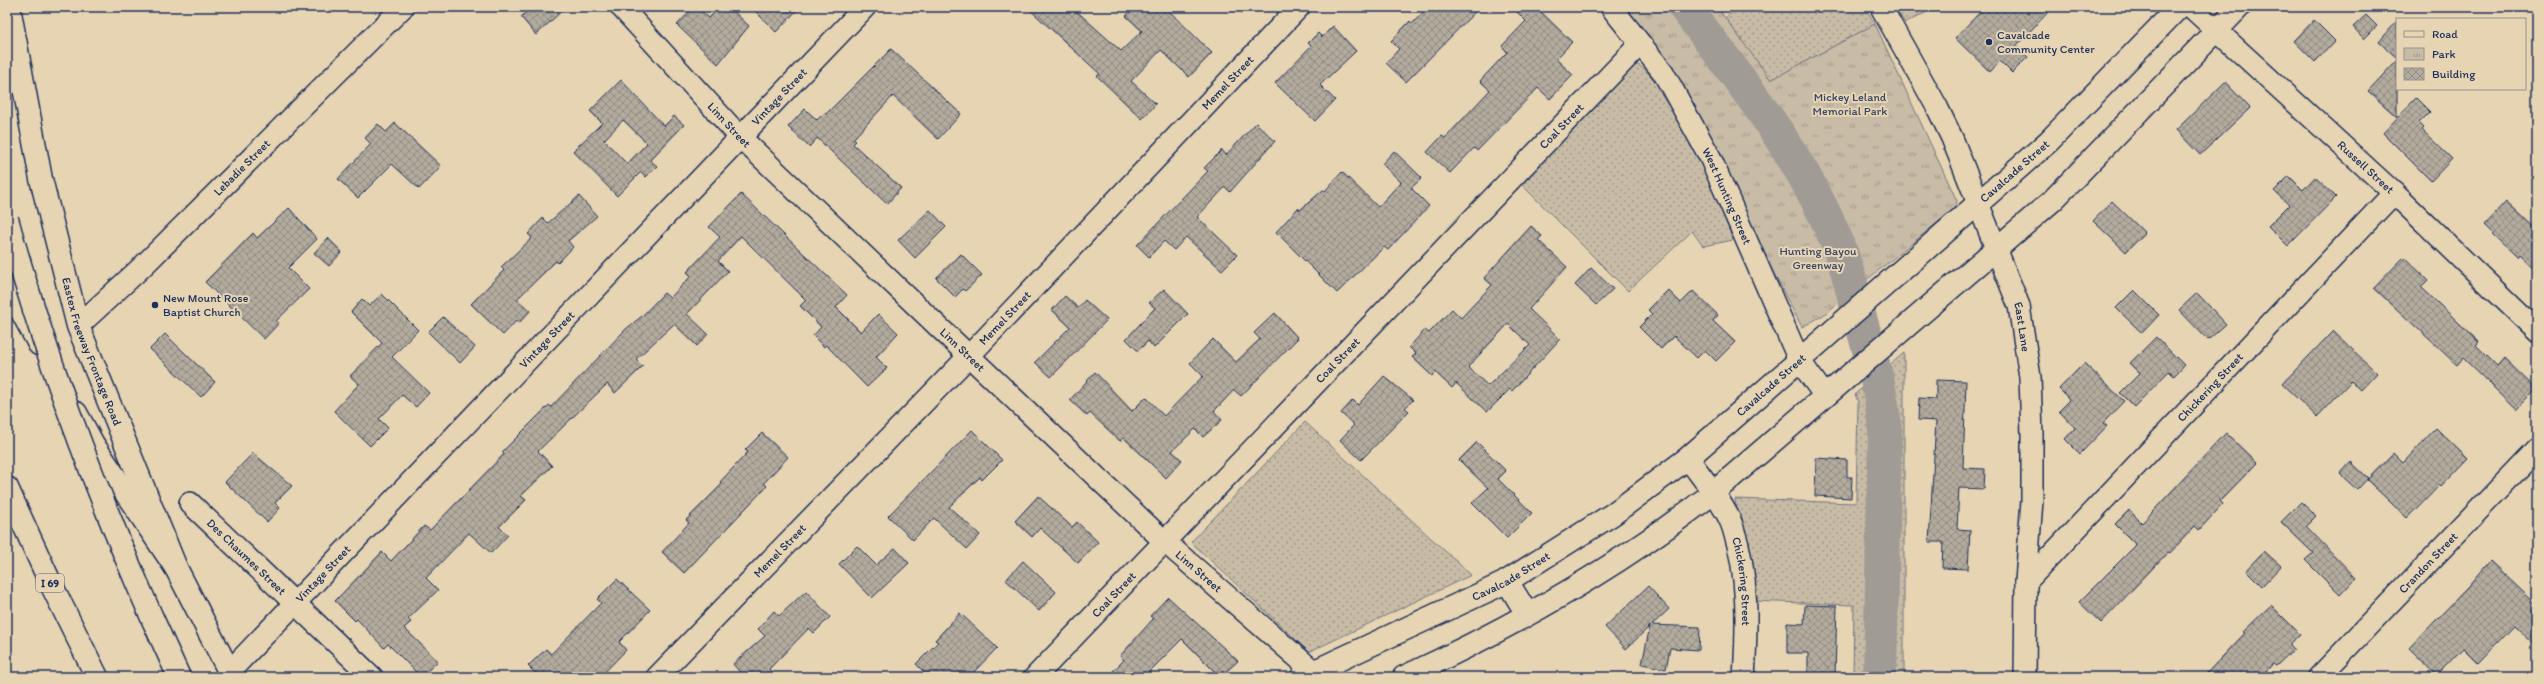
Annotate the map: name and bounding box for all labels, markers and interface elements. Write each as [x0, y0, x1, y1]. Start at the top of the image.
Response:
legend [2396, 18, 2526, 90]
text: Road [2432, 27, 2458, 41]
place label: Cavalcade Community Center [1997, 28, 2095, 56]
marker: Cavalcade Community Center [1984, 37, 1994, 47]
text: Park [2432, 47, 2456, 61]
street label: Memel Street [1199, 52, 1257, 112]
street label: Vintage Street [749, 65, 810, 128]
text: Building [2432, 67, 2476, 81]
park label: Mickey Leland Memorial Park [1813, 90, 1887, 118]
street label: Linn Street [705, 99, 754, 151]
street label: Coal Street [1536, 100, 1587, 152]
street label: Lebadie Street [211, 136, 273, 199]
street label: Cavalcade Street [1977, 137, 2053, 205]
street label: Russell Street [2335, 138, 2397, 197]
street label: West Hunting Street [1699, 145, 1755, 247]
park label: Hunting Bayou Greenway [1779, 244, 1857, 272]
street label: Eastex Freeway Frontage Road [59, 276, 125, 428]
street label: Memel Street [976, 288, 1034, 348]
place label: New Mount Rose Baptist Church [163, 291, 249, 319]
marker: New Mount Rose Baptist Church [150, 300, 160, 310]
street label: East Lane [2011, 300, 2033, 353]
street label: Vintage Street [516, 308, 578, 371]
street label: Linn Street [937, 325, 988, 375]
street label: Coal Street [1313, 334, 1363, 386]
street label: Chickering Street [2174, 350, 2246, 425]
street label: Cavalcade Street [1734, 351, 1809, 419]
street label: Des Chaumes Street [204, 516, 289, 598]
street label: Memel Street [751, 521, 809, 580]
street label: Crandon Street [2396, 529, 2461, 596]
street label: Chickering Street [1729, 535, 1753, 626]
street label: Vintage Street [292, 542, 354, 605]
street label: Linn Street [1173, 547, 1225, 596]
street label: Cavalcade Street [1470, 548, 1553, 604]
street label: Coal Street [1089, 568, 1139, 620]
road number: I 69 [36, 574, 64, 592]

